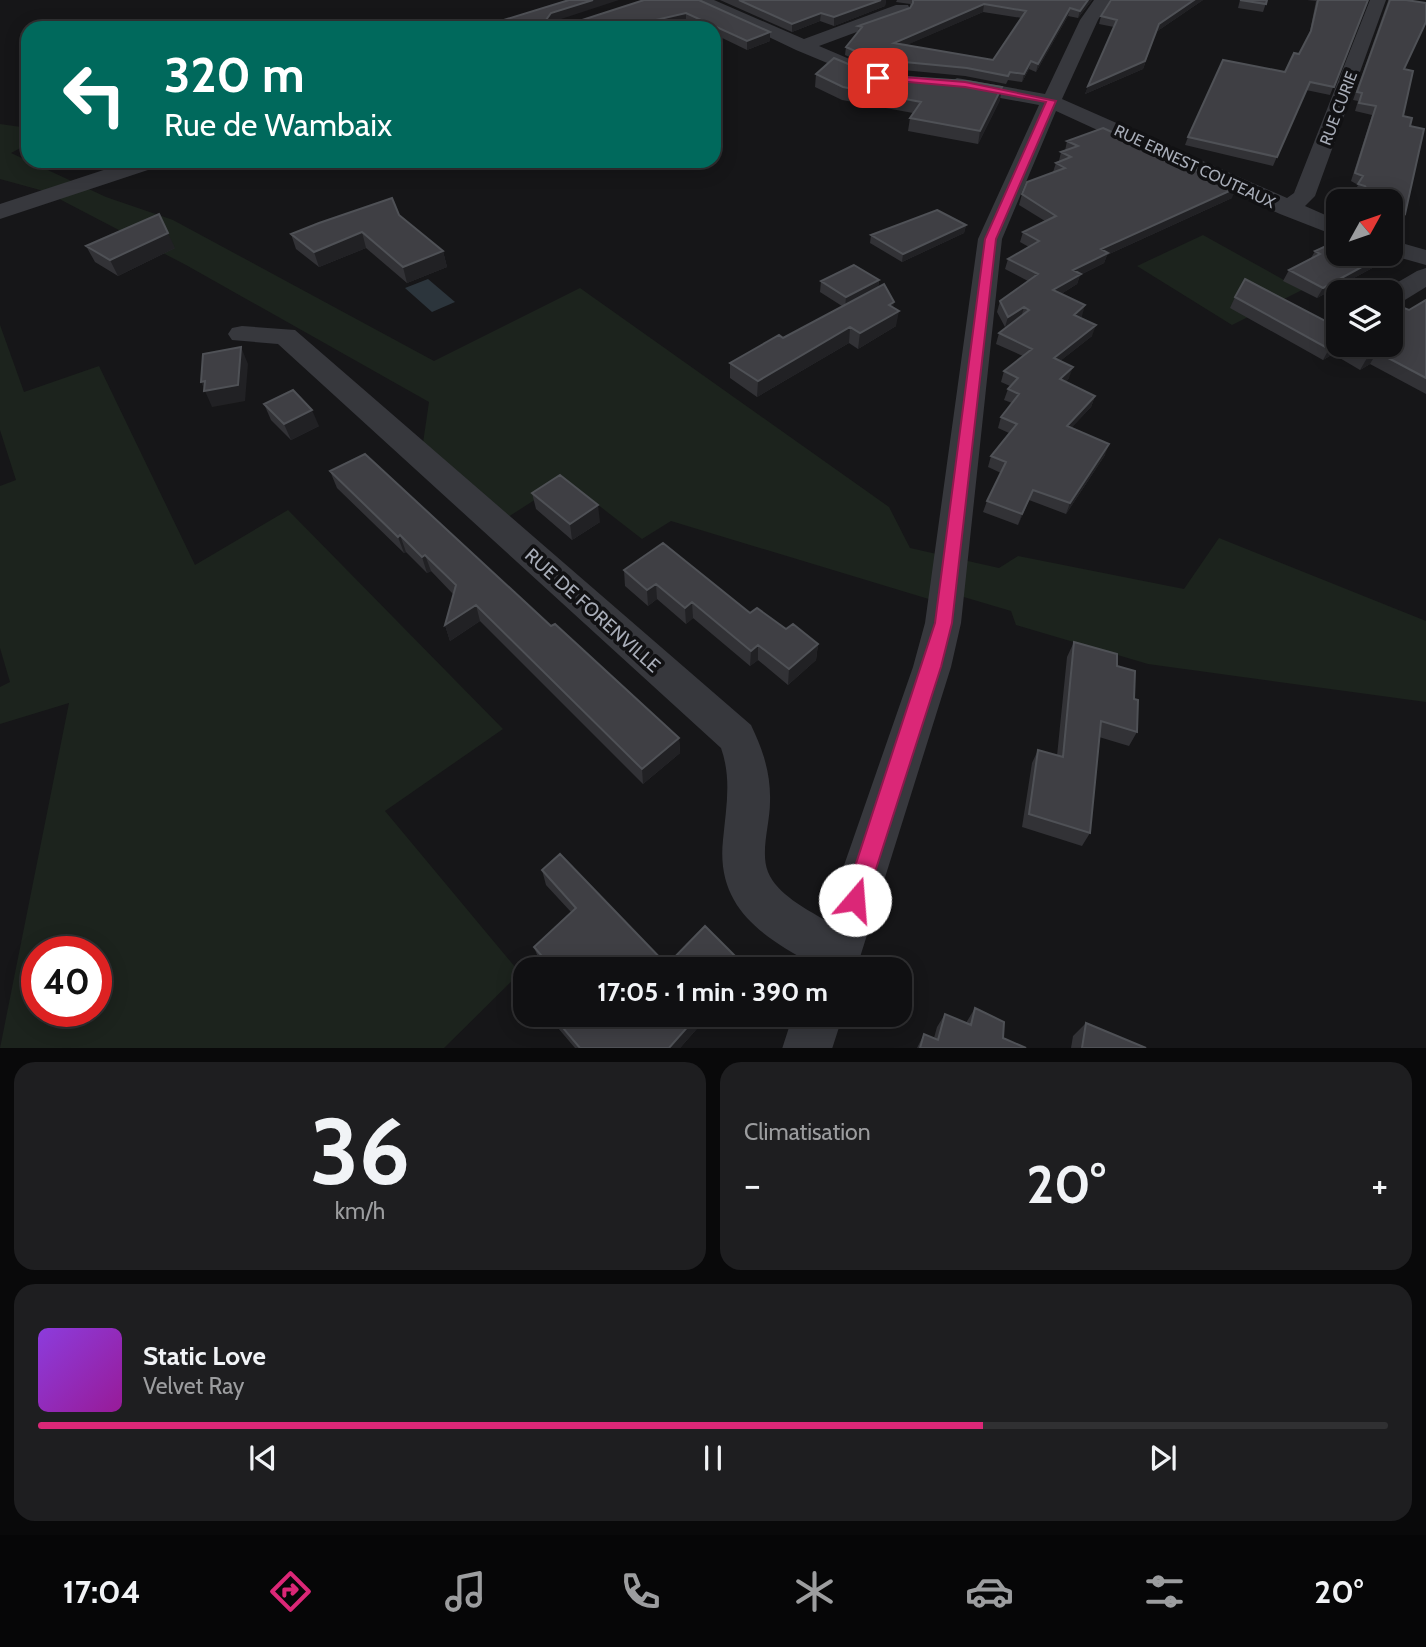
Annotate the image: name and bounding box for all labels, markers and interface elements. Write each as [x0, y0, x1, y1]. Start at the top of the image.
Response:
text: 320 m [164, 45, 305, 104]
pin [848, 48, 908, 108]
icon: left [49, 49, 140, 140]
icon: arrive [859, 59, 897, 97]
street label: RUE CURIE [1316, 68, 1361, 148]
text: Rue de Wambaix [164, 105, 392, 144]
street label: RUE ERNEST COUTEAUX [1111, 121, 1279, 212]
north arrow [1326, 189, 1404, 266]
map controls [1326, 189, 1403, 357]
button: layers [1326, 280, 1403, 357]
street label: RUE DE FORENVILLE [520, 543, 665, 677]
position arrow [818, 863, 892, 937]
speed limit sign: 40 [21, 936, 112, 1027]
text: 17:05 · 1 min · 390 m [597, 976, 828, 1008]
text: 36 [310, 1096, 410, 1207]
text: Climatisation [744, 1118, 871, 1146]
text: 20° [1026, 1153, 1106, 1216]
text: − [744, 1161, 761, 1208]
text: + [1371, 1161, 1388, 1208]
text: km/h [335, 1197, 385, 1225]
text: Static Love [143, 1340, 266, 1372]
text: Velvet Ray [143, 1372, 244, 1400]
icon: previous [244, 1439, 282, 1477]
icon: pause [694, 1439, 732, 1477]
icon: next [1144, 1439, 1182, 1477]
icon: directions [266, 1567, 315, 1616]
icon: music [441, 1567, 490, 1616]
icon: phone [616, 1567, 665, 1616]
icon: climate [790, 1567, 839, 1616]
icon: car [965, 1567, 1014, 1616]
icon: filters [1140, 1567, 1189, 1616]
text: 17:04 [63, 1572, 141, 1611]
text: 20° [1314, 1572, 1363, 1611]

